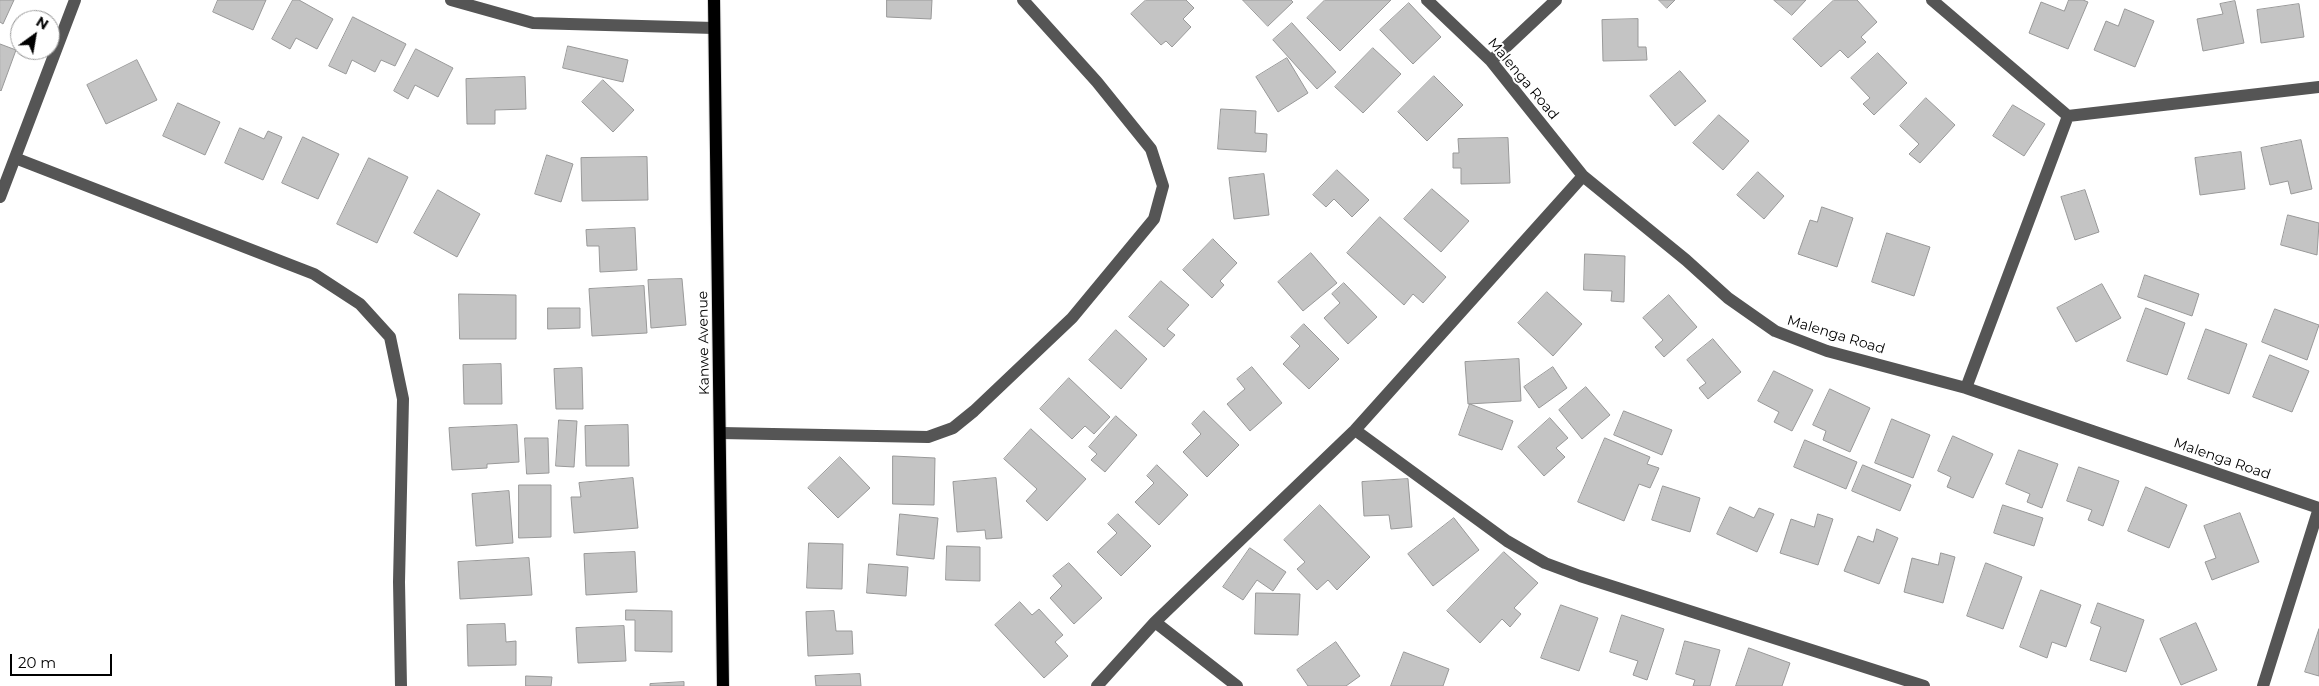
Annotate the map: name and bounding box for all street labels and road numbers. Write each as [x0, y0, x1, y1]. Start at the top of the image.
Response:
street label: Malenga Road [1484, 35, 1562, 123]
street label: Kanwe Avenue [695, 291, 713, 395]
street label: Malenga Road [1785, 312, 1887, 358]
street label: Malenga Road [2171, 435, 2273, 483]

